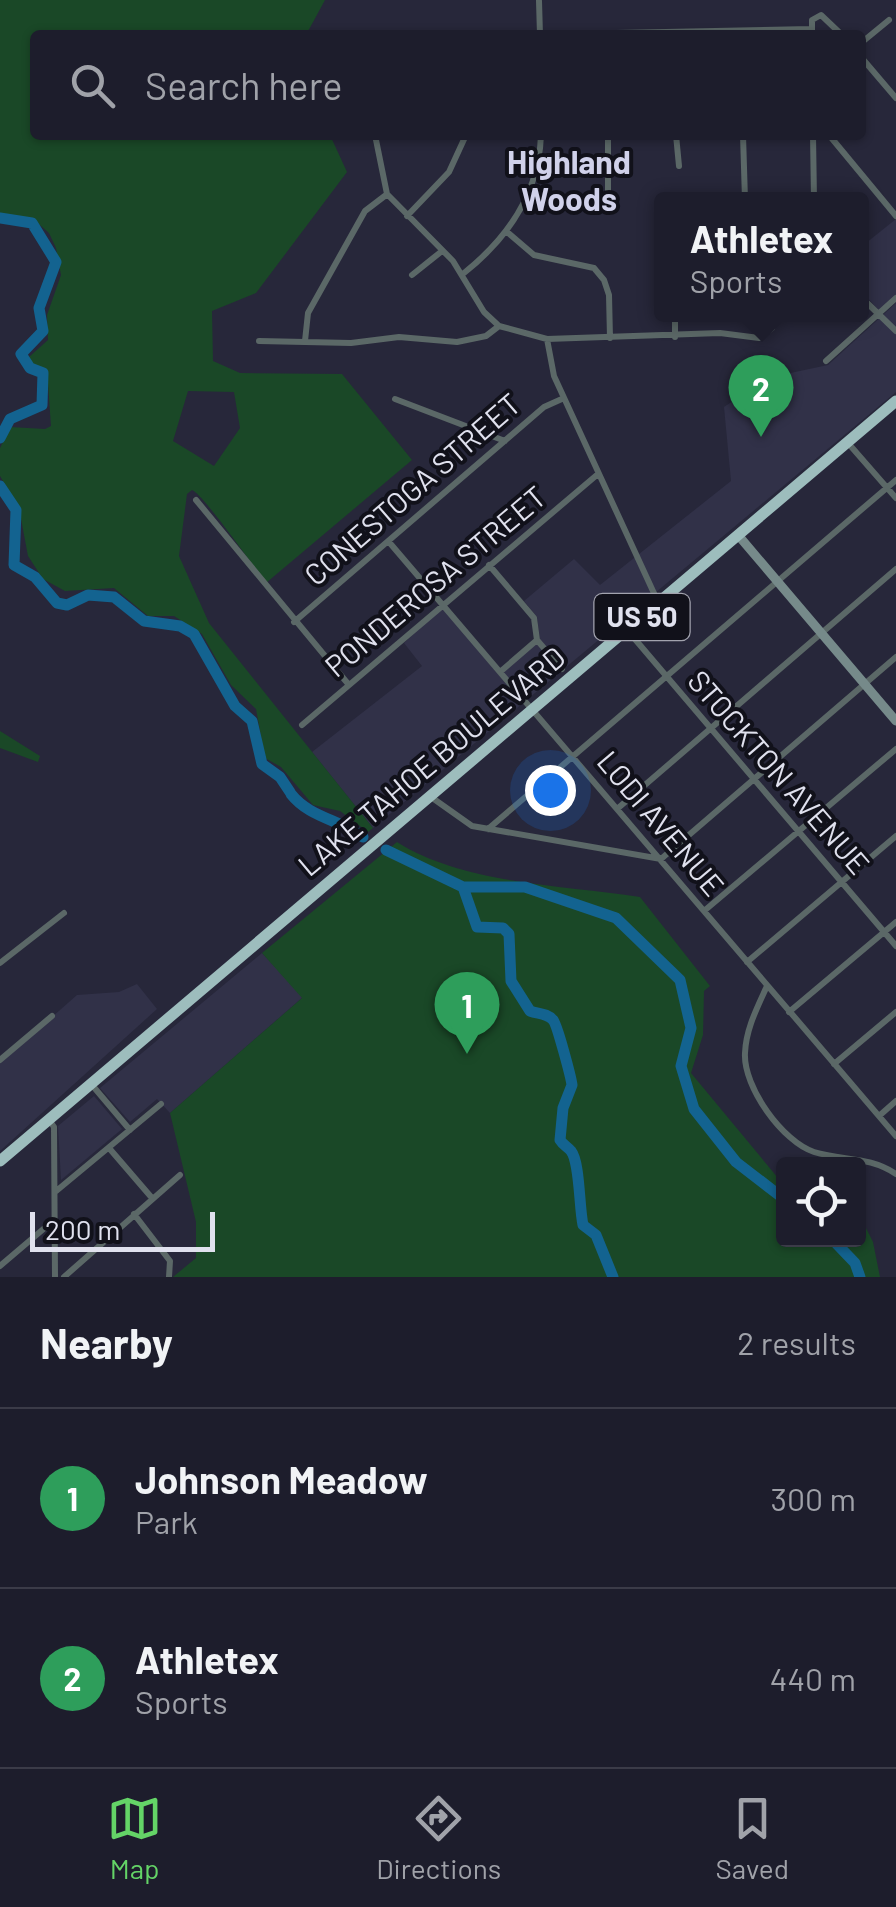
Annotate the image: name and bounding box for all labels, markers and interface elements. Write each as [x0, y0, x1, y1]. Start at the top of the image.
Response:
search box [30, 30, 866, 140]
icon: search [65, 58, 120, 113]
text: Search here [145, 62, 343, 108]
district label: Highland Woods [507, 142, 631, 217]
popup [654, 192, 869, 322]
text: Athletex [690, 215, 833, 261]
text: Sports [690, 261, 782, 299]
pin: 2 [728, 354, 794, 437]
street label: CONESTOGA STREET [296, 385, 527, 592]
street label: PONDEROSA STREET [317, 478, 553, 683]
road number: US 50 [594, 594, 690, 640]
street label: LAKE TAHOE BOULEVARD [290, 638, 572, 883]
street label: STOCKTON AVENUE [681, 662, 878, 881]
street label: LODI AVENUE [591, 743, 733, 902]
your location [525, 765, 576, 816]
pin: 1 [434, 972, 500, 1054]
map controls [776, 1157, 866, 1247]
button: locate [776, 1157, 866, 1247]
scale bar [30, 1207, 215, 1252]
text: 200 m [45, 1212, 120, 1246]
text: Nearby [40, 1317, 173, 1367]
text: 2 results [737, 1323, 856, 1361]
text: Johnson Meadow [135, 1456, 428, 1502]
text: 1 [67, 1479, 78, 1517]
text: 300 m [770, 1479, 856, 1517]
text: Park [135, 1502, 198, 1540]
text: Athletex [135, 1636, 279, 1682]
text: 2 [64, 1659, 81, 1697]
text: 440 m [770, 1659, 856, 1697]
text: Sports [135, 1682, 228, 1720]
tab: Map [107, 1791, 162, 1885]
tab: Directions [376, 1791, 501, 1885]
tab: Saved [715, 1791, 789, 1885]

